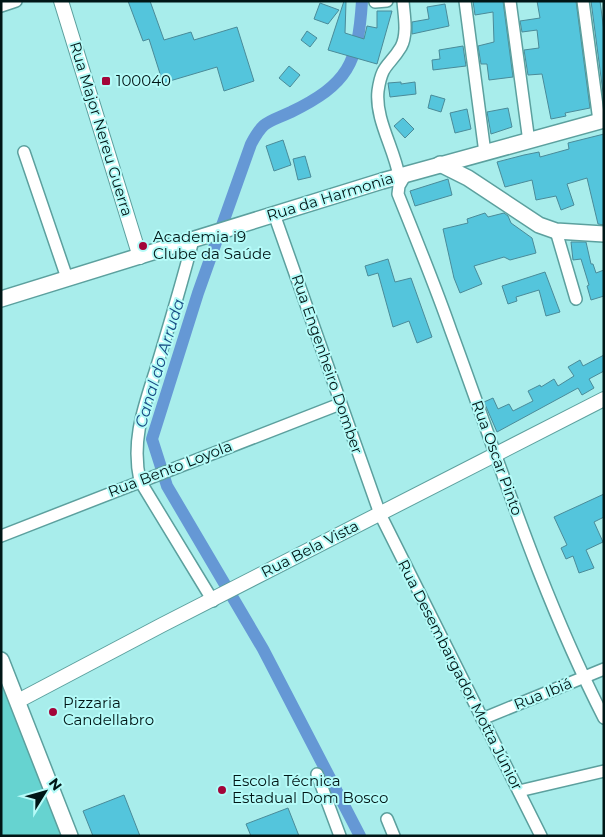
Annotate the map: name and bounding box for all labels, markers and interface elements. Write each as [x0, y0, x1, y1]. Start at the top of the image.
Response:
street label: Rua Major Nereu Guerra [66, 39, 137, 218]
place label: 100040 [116, 71, 171, 90]
marker: 100040 [100, 75, 112, 87]
street label: Rua da Harmonia [264, 168, 396, 225]
place label: Academia i9 Clube da Saúde [153, 227, 271, 263]
marker: Academia i9 Clube da Saúde [137, 240, 149, 252]
street label: Rua Engenheiro Domber [288, 272, 367, 456]
water label: Canal do Arruda [131, 296, 188, 430]
street label: Rua Oscar Pinto [468, 398, 527, 518]
street label: Rua Bento Loyola [105, 436, 235, 501]
street label: Rua Bela Vista [258, 516, 362, 581]
street label: Rua Desembargador Motta Júnior [394, 556, 527, 793]
street label: Rua Ibiá [511, 673, 575, 714]
place label: Pizzaria Candellabro [63, 693, 154, 729]
marker: Pizzaria Candellabro [47, 706, 59, 718]
north arrow [20, 767, 70, 817]
place label: Escola Técnica Estadual Dom Bosco [232, 771, 388, 807]
text: N [45, 774, 66, 794]
marker: Escola Técnica Estadual Dom Bosco [216, 784, 228, 796]

